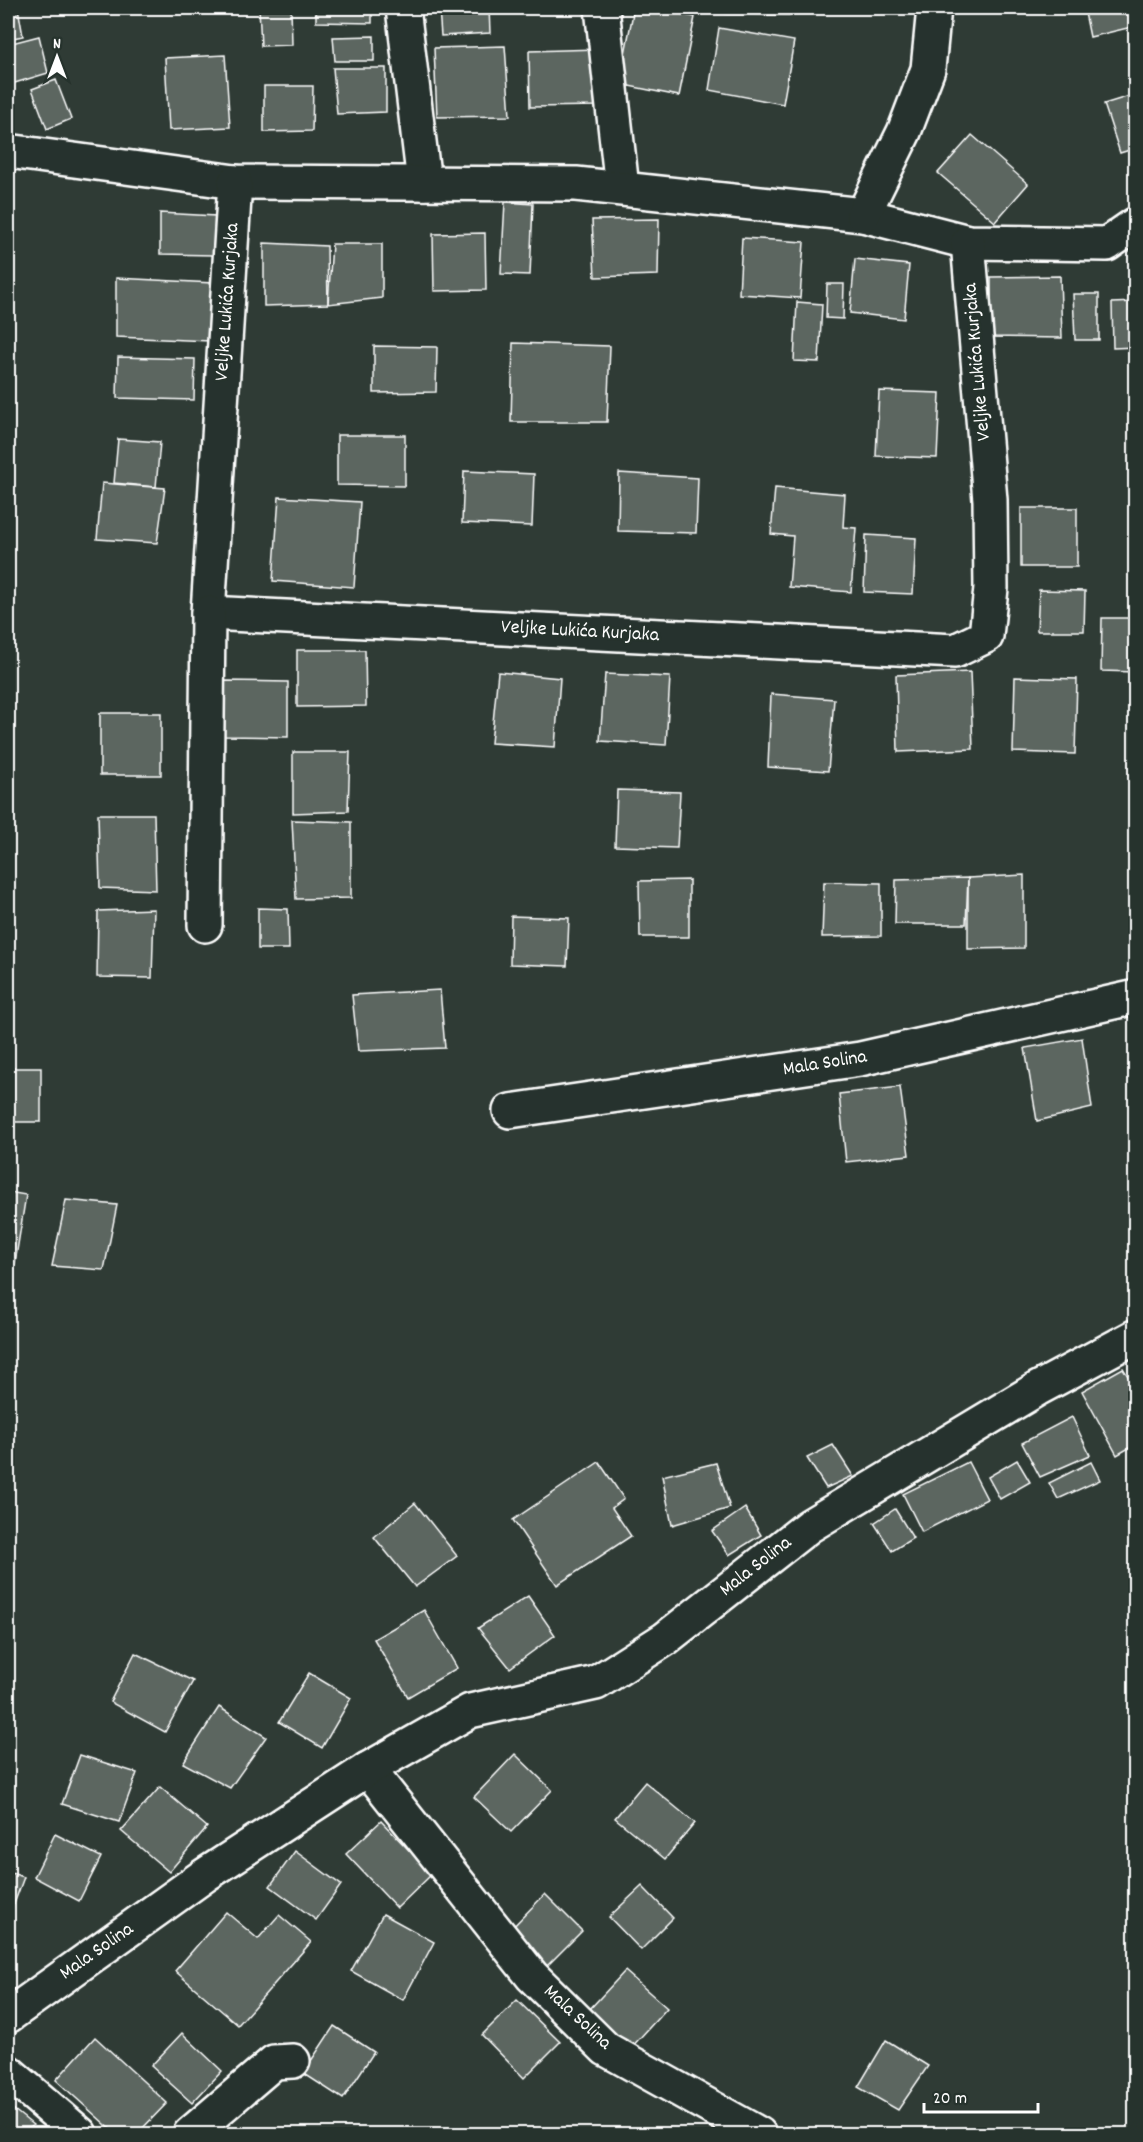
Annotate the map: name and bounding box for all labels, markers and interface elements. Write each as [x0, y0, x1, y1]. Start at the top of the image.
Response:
north arrow [27, 27, 87, 87]
text: N [53, 33, 61, 56]
street label: Veljke Lukića Kurjaka [209, 222, 248, 382]
street label: Veljke Lukića Kurjaka [957, 281, 999, 442]
street label: Veljke Lukića Kurjaka [500, 614, 660, 650]
street label: Mala Solina [781, 1043, 870, 1084]
street label: Mala Solina [714, 1530, 798, 1604]
street label: Mala Solina [54, 1916, 140, 1988]
street label: Mala Solina [537, 1979, 618, 2057]
scale bar [924, 2076, 1038, 2114]
text: 20 m [933, 2087, 967, 2112]

